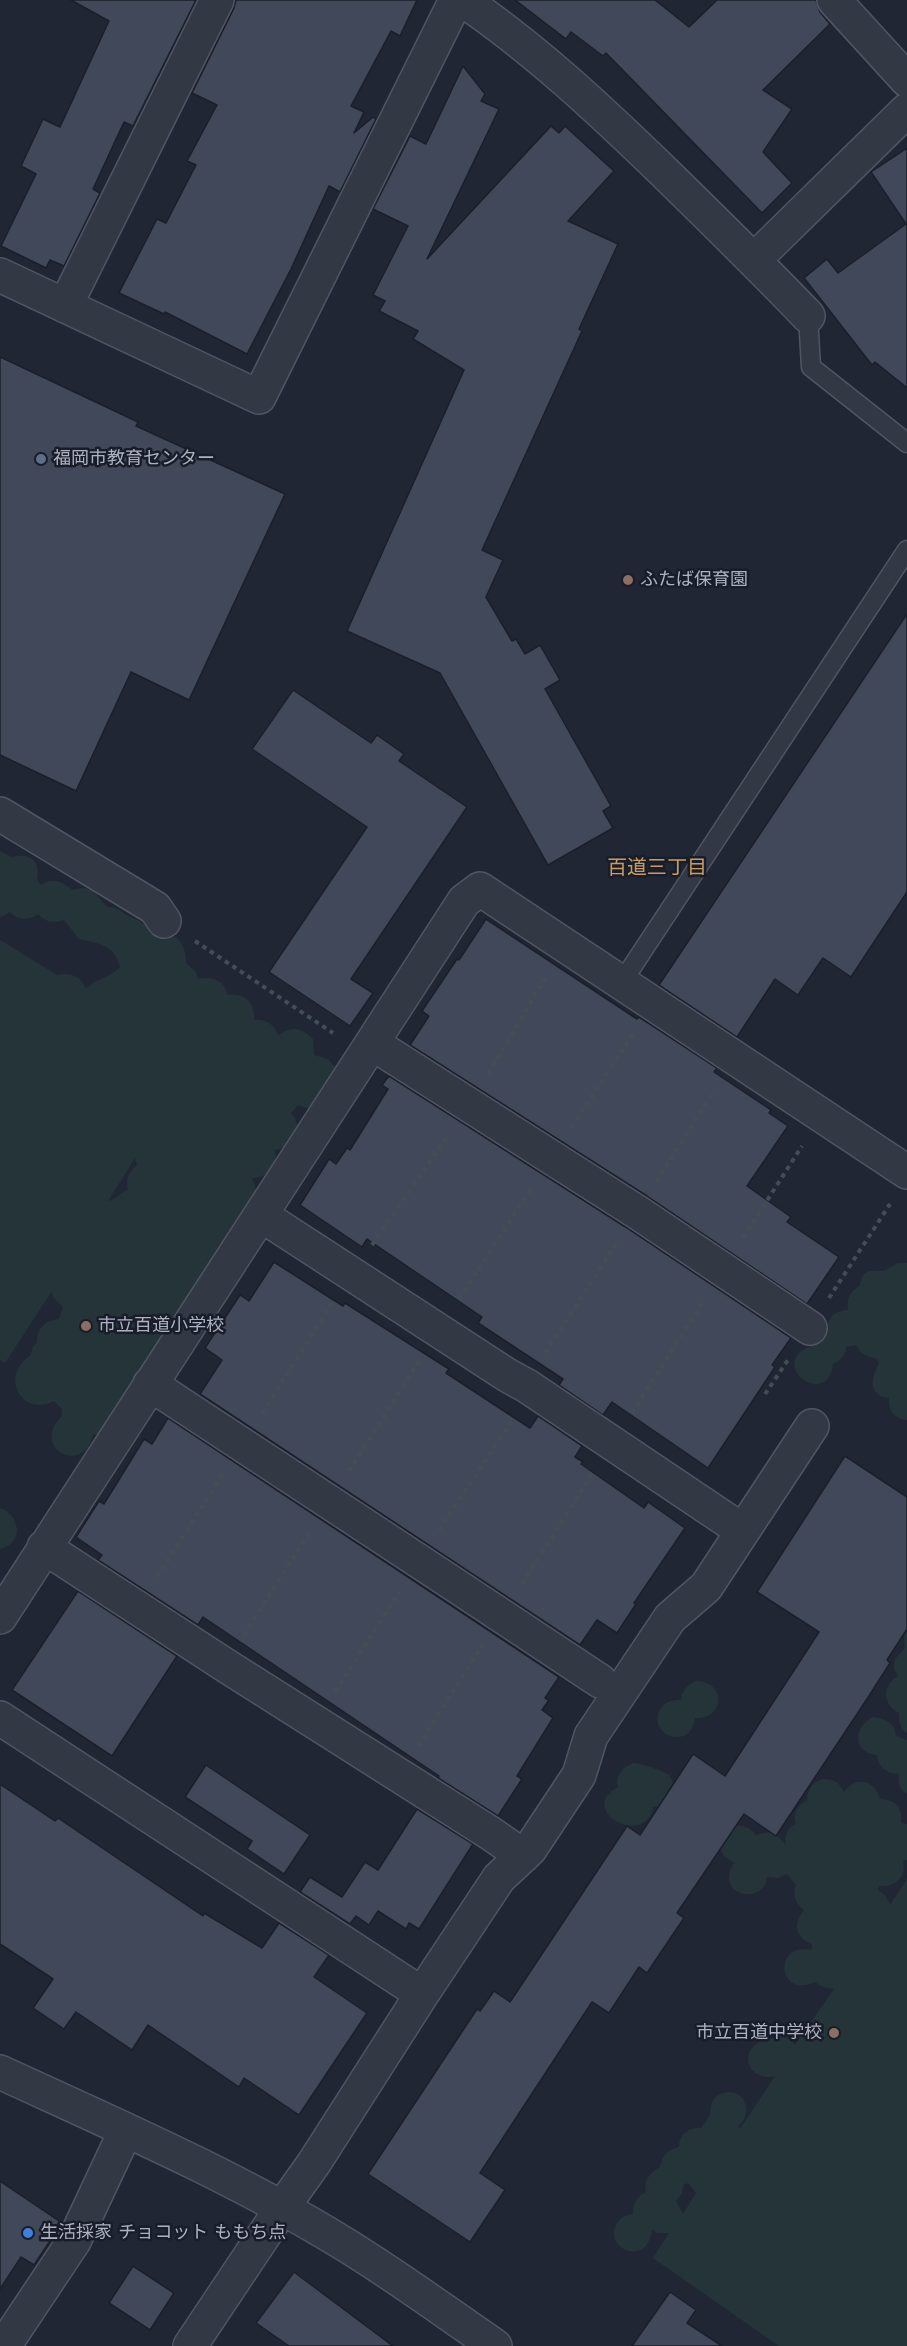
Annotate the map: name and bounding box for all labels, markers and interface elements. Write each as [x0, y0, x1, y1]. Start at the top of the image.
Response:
place label: 福岡市教育センター [53, 448, 215, 470]
marker: 福岡市教育センター [34, 452, 48, 466]
place label: ふたば保育園 [640, 569, 748, 591]
marker: ふたば保育園 [621, 573, 635, 587]
district label: 百道三丁目 [607, 856, 707, 880]
place label: 市立百道小学校 [98, 1315, 224, 1337]
marker: 市立百道小学校 [79, 1319, 93, 1333]
place label: 市立百道中学校 [696, 2022, 822, 2044]
marker: 市立百道中学校 [827, 2026, 841, 2040]
place label: 生活採家 チョコット ももち点 [40, 2222, 286, 2244]
marker: 生活採家 チョコット ももち点 [21, 2226, 35, 2240]

